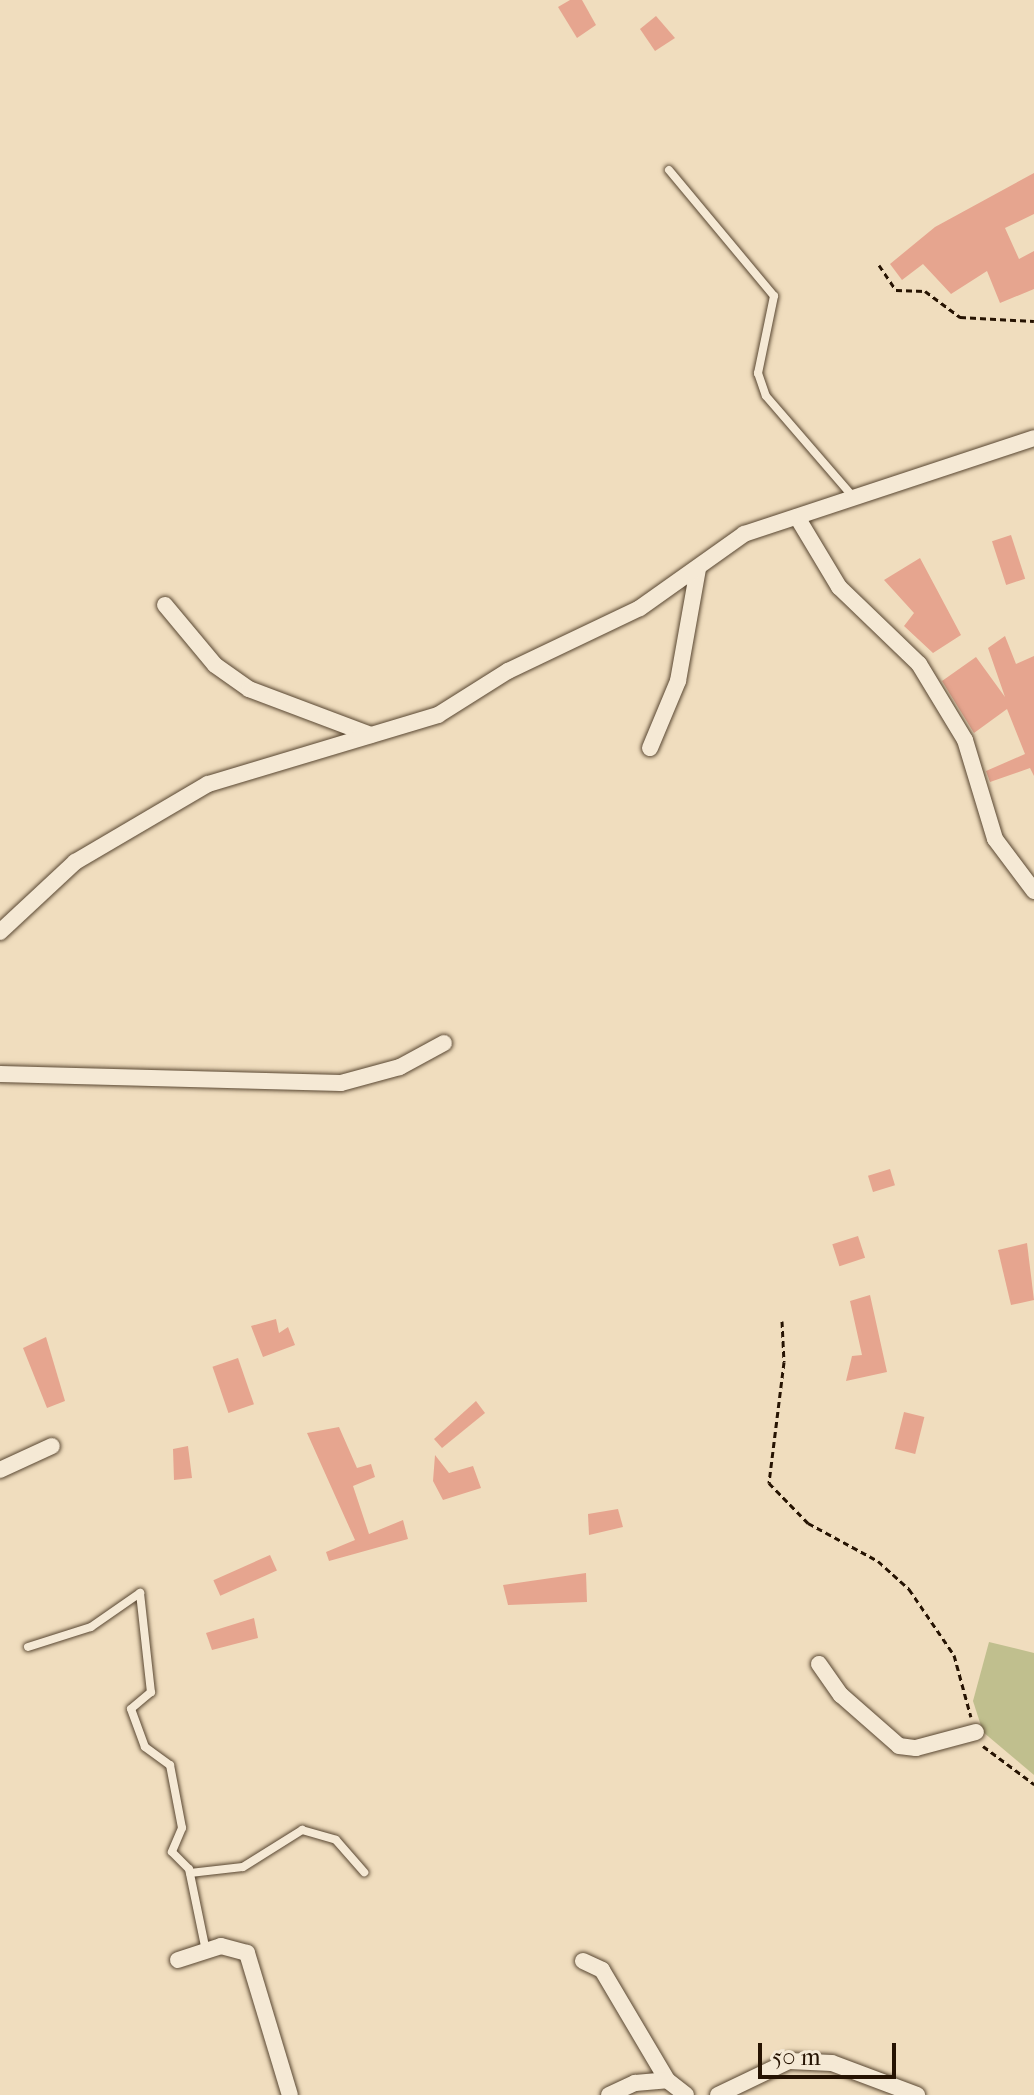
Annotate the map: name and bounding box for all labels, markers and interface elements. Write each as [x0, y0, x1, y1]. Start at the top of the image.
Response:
scale bar [762, 2027, 900, 2077]
text: 50 m [772, 2043, 821, 2071]

